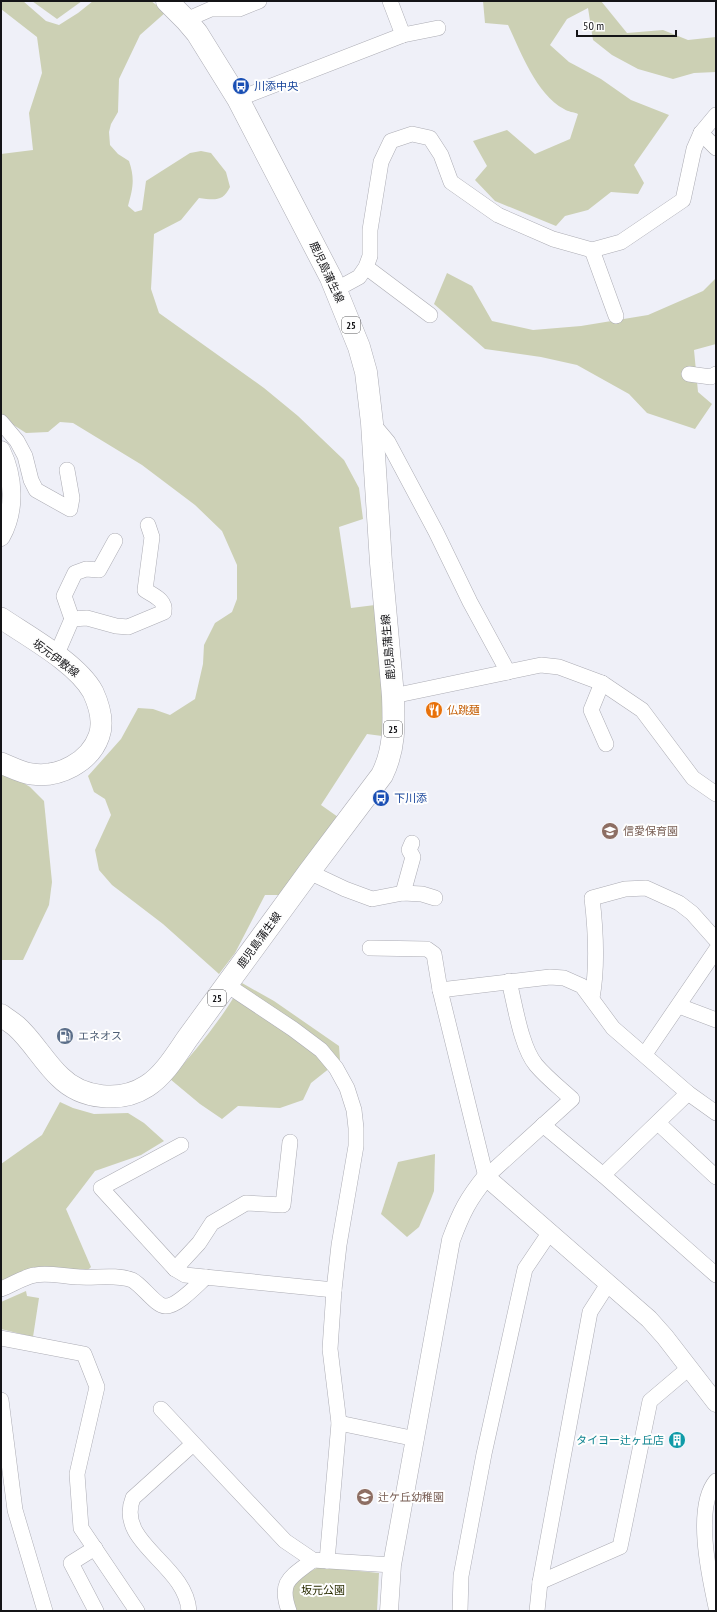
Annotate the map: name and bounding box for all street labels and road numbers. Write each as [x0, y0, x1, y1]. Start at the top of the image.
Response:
street label: 鹿児島蒲生線 [307, 239, 347, 305]
road number: 25 [342, 317, 360, 333]
street label: 鹿児島蒲生線 [378, 614, 398, 680]
street label: 坂元伊敷線 [30, 636, 82, 680]
road number: 25 [384, 721, 402, 737]
street label: 鹿児島蒲生線 [234, 909, 284, 971]
road number: 25 [208, 990, 226, 1006]

